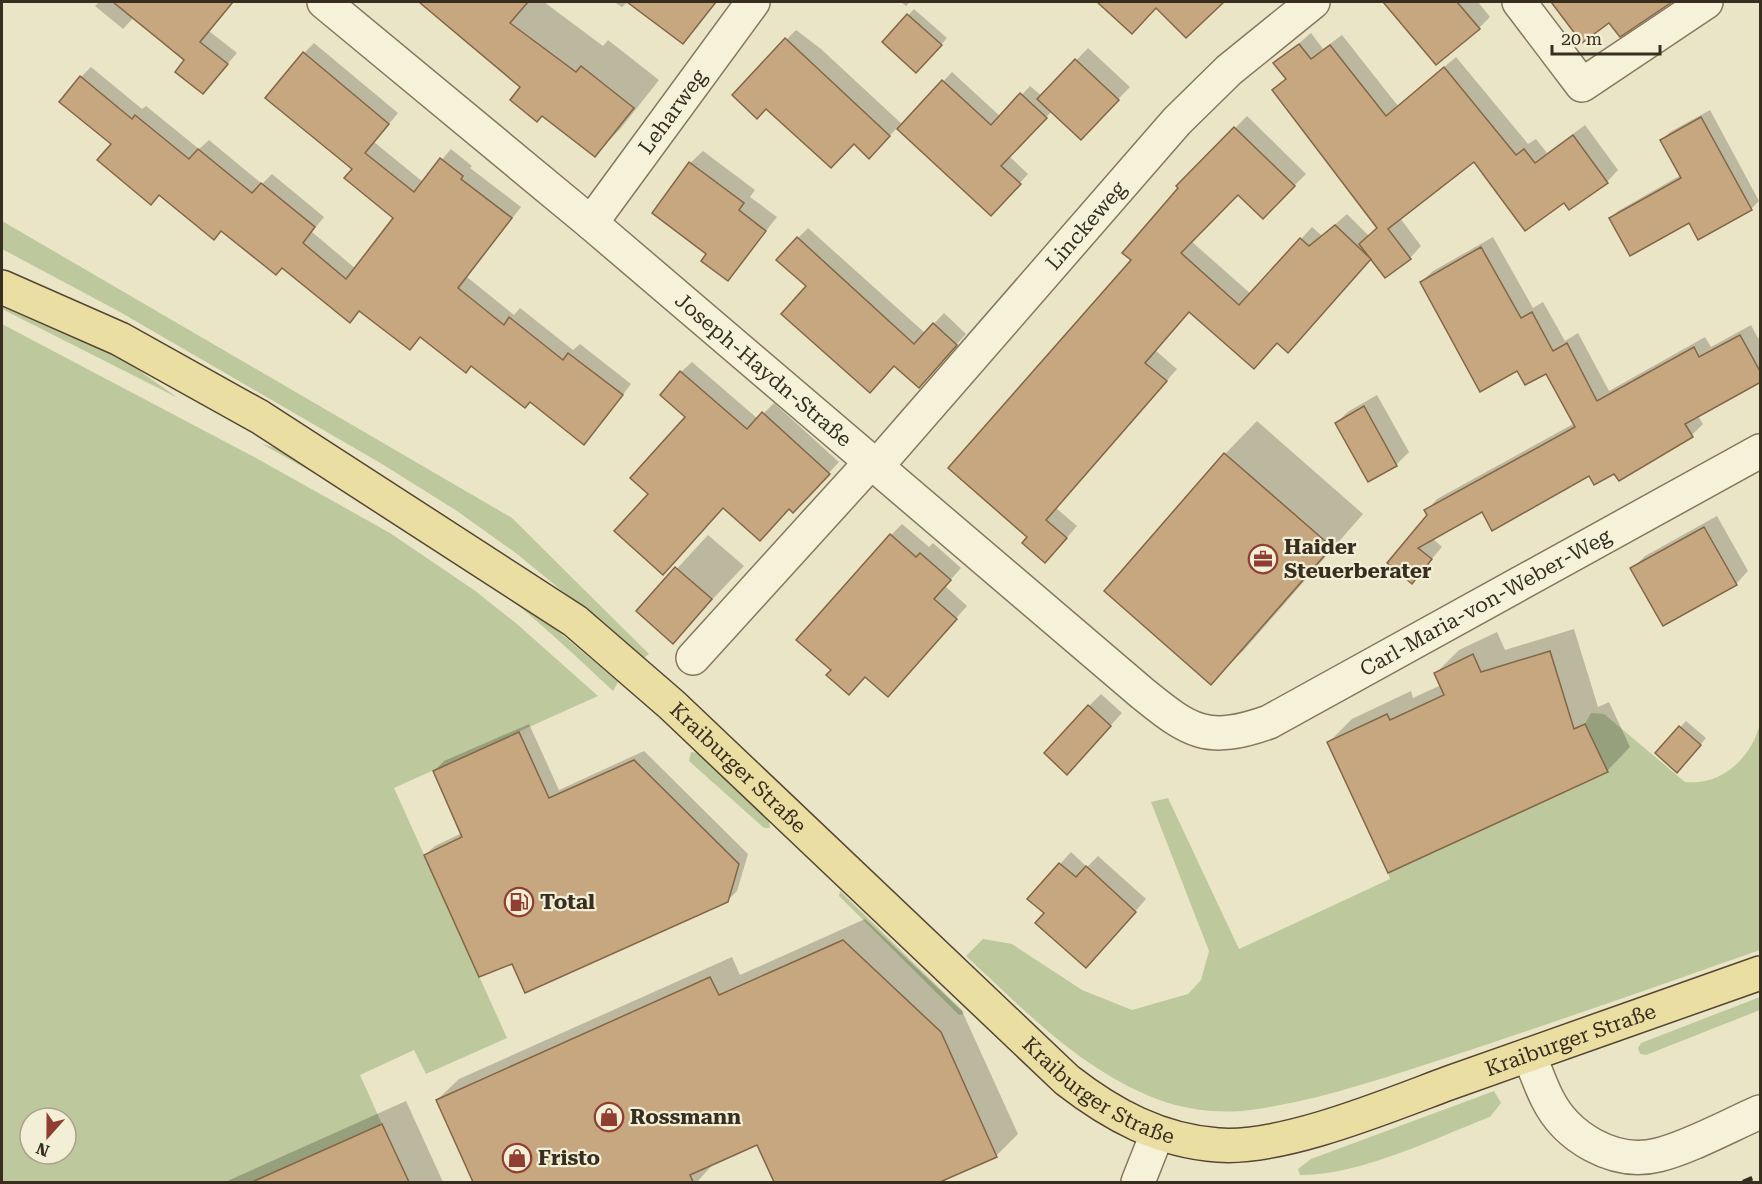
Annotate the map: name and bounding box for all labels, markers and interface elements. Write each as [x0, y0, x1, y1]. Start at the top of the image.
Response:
scale bar [1552, 18, 1660, 56]
text: 20 m [1561, 28, 1602, 49]
street label: Leharweg [634, 65, 712, 159]
street label: Linckeweg [1041, 176, 1131, 275]
street label: Joseph-Haydn-Straße [670, 288, 856, 452]
street label: Carl-Maria-von-Weber-Weg [1356, 524, 1615, 681]
place label: Haider Steuerberater [1284, 535, 1432, 583]
office icon: Haider Steuerberater [1247, 543, 1279, 575]
street label: Kraiburger Straße [665, 697, 811, 838]
fuel station icon: Total [503, 886, 535, 918]
place label: Total [540, 890, 595, 914]
street label: Kraiburger Straße [1482, 999, 1659, 1081]
street label: Kraiburger Straße [1017, 1032, 1177, 1149]
shop icon: Rossmann [593, 1101, 625, 1133]
place label: Rossmann [630, 1105, 741, 1129]
north arrow [18, 1106, 78, 1166]
text: N [34, 1138, 52, 1161]
shop icon: Fristo [501, 1142, 533, 1174]
place label: Fristo [538, 1146, 600, 1170]

